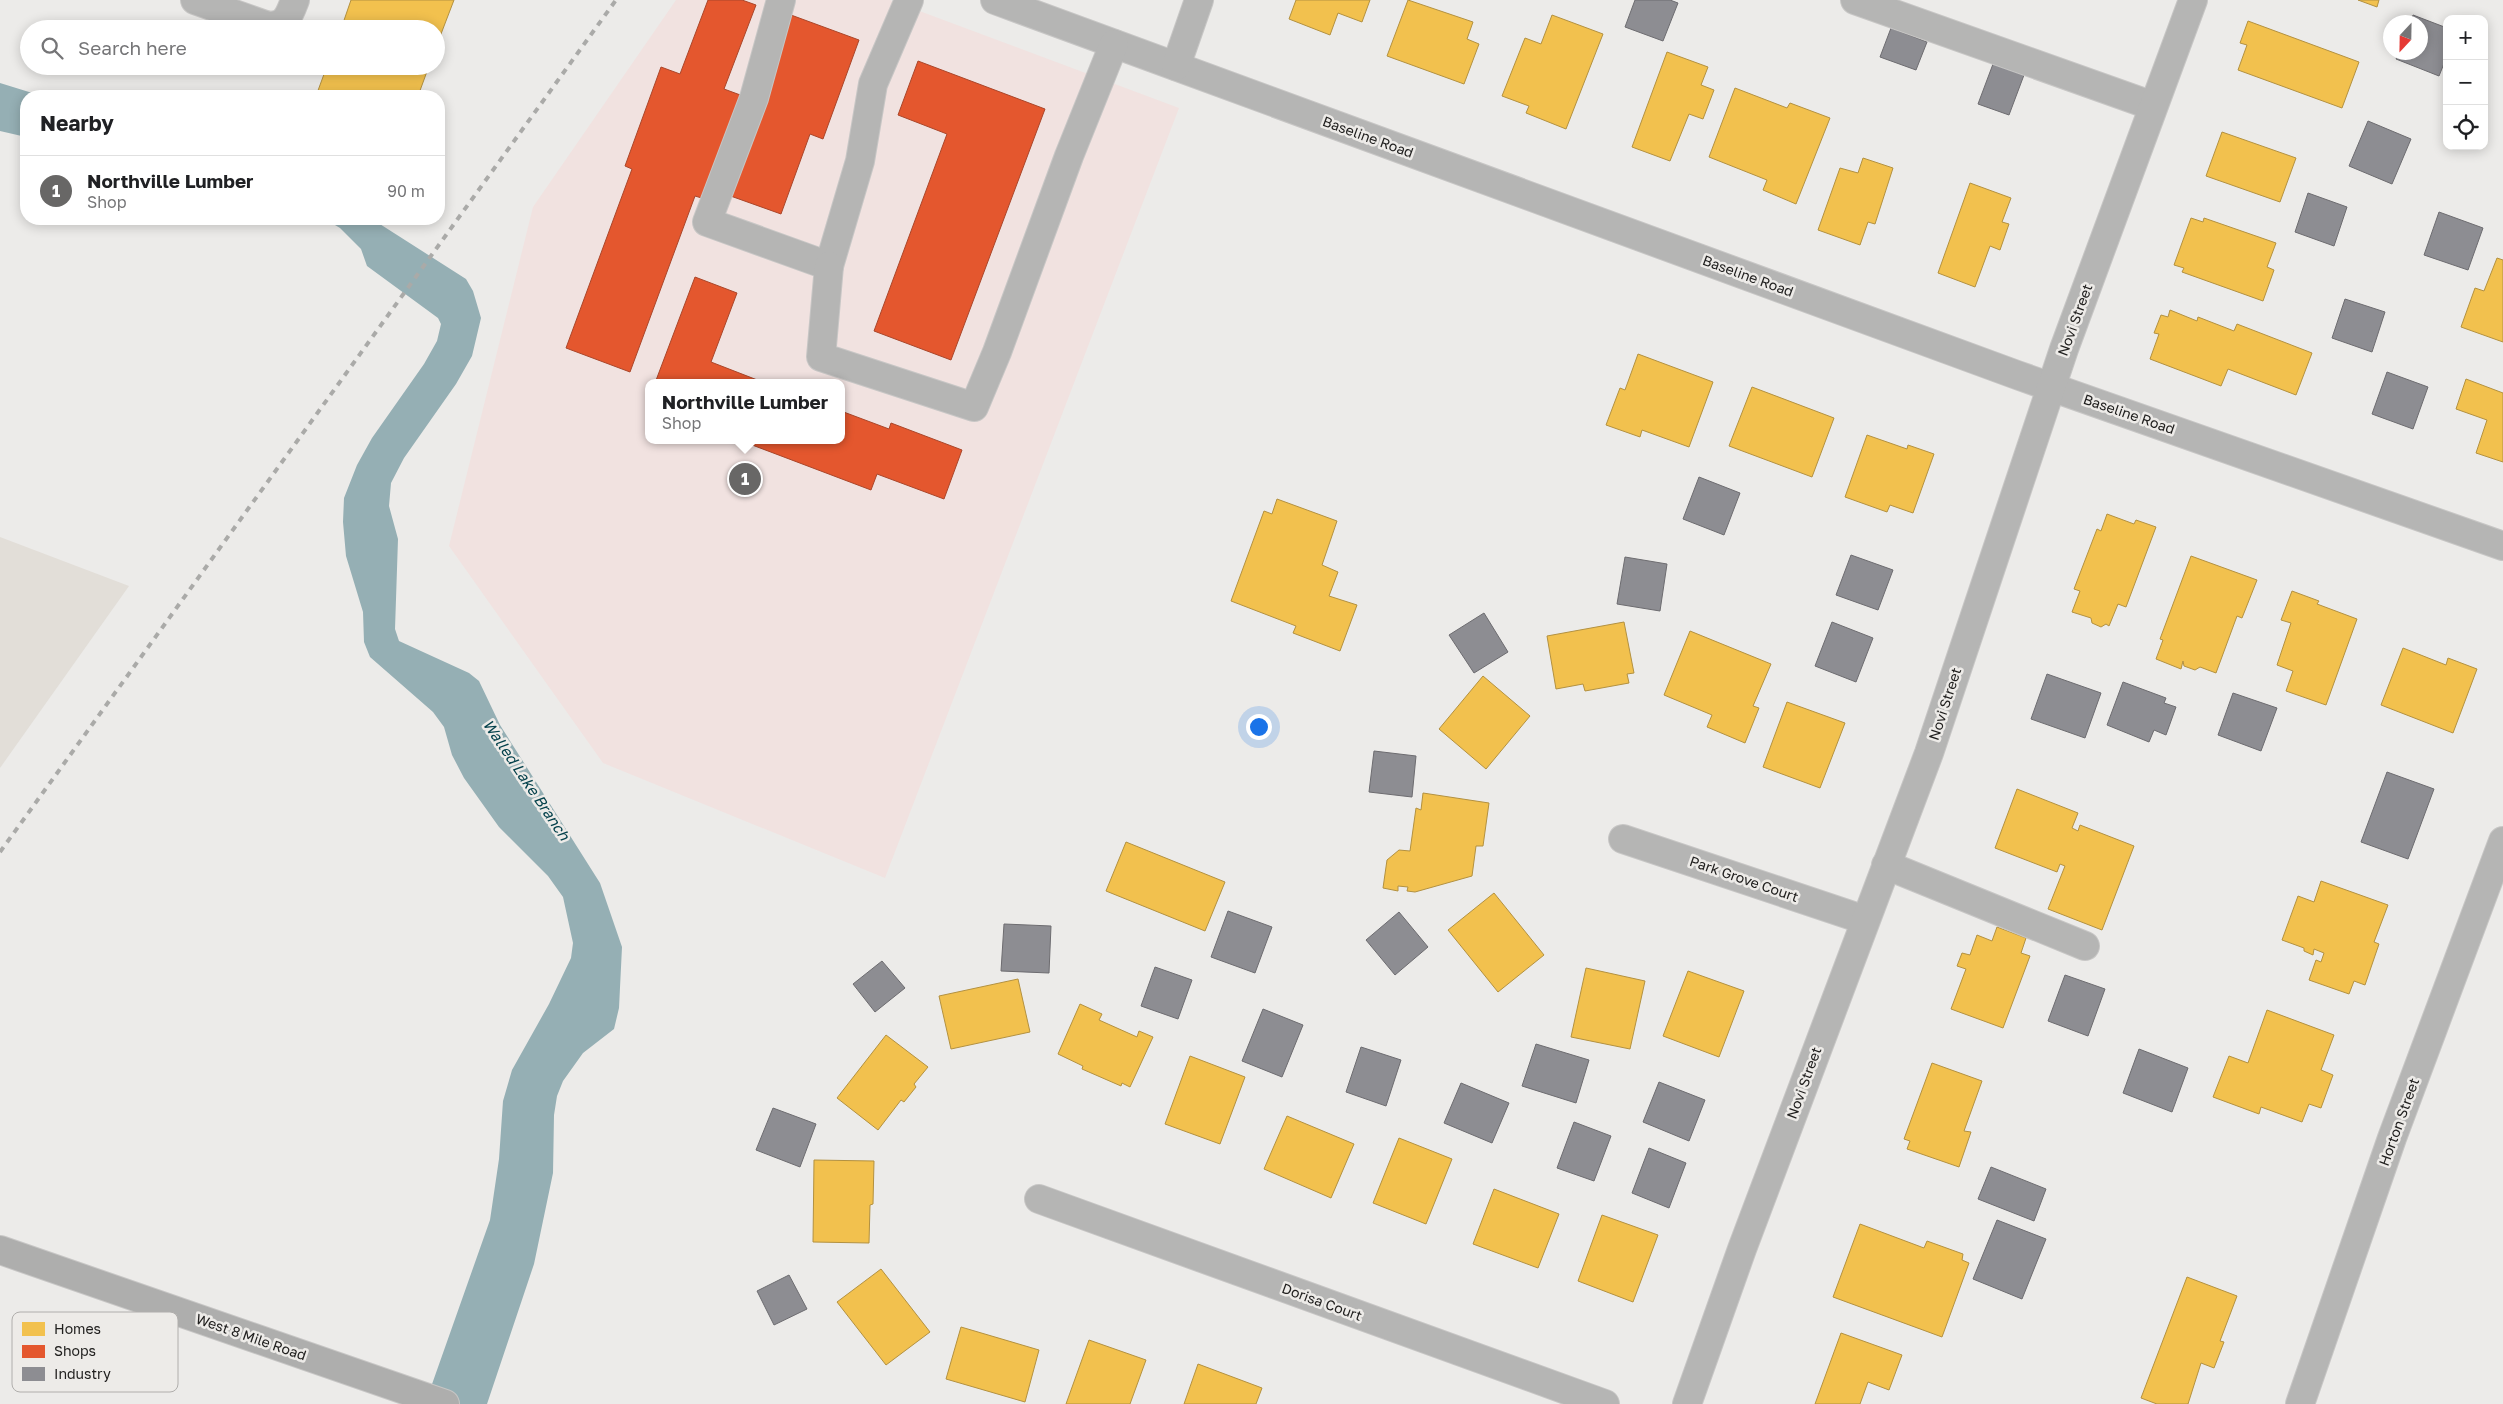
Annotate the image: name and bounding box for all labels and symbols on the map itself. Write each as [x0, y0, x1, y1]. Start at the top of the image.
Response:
north arrow [2383, 15, 2428, 60]
street label: Baseline Road [1320, 112, 1416, 161]
street label: Baseline Road [1700, 251, 1796, 300]
street label: Novi Street [2054, 282, 2095, 358]
street label: Baseline Road [2081, 390, 2177, 437]
pin: 1 [729, 460, 761, 498]
street label: Novi Street [1925, 665, 1964, 742]
your location [1246, 714, 1272, 740]
water label: Walled Lake Branch [480, 716, 574, 844]
street label: Park Grove Court [1687, 852, 1801, 905]
street label: Novi Street [1783, 1045, 1824, 1121]
street label: Horton Street [2375, 1076, 2422, 1168]
street label: Dorisa Court [1280, 1279, 1365, 1324]
street label: West 8 Mile Road [194, 1310, 309, 1363]
legend [12, 1312, 178, 1392]
text: Homes [54, 1320, 101, 1337]
text: Shops [54, 1342, 96, 1359]
text: Industry [54, 1365, 111, 1382]

